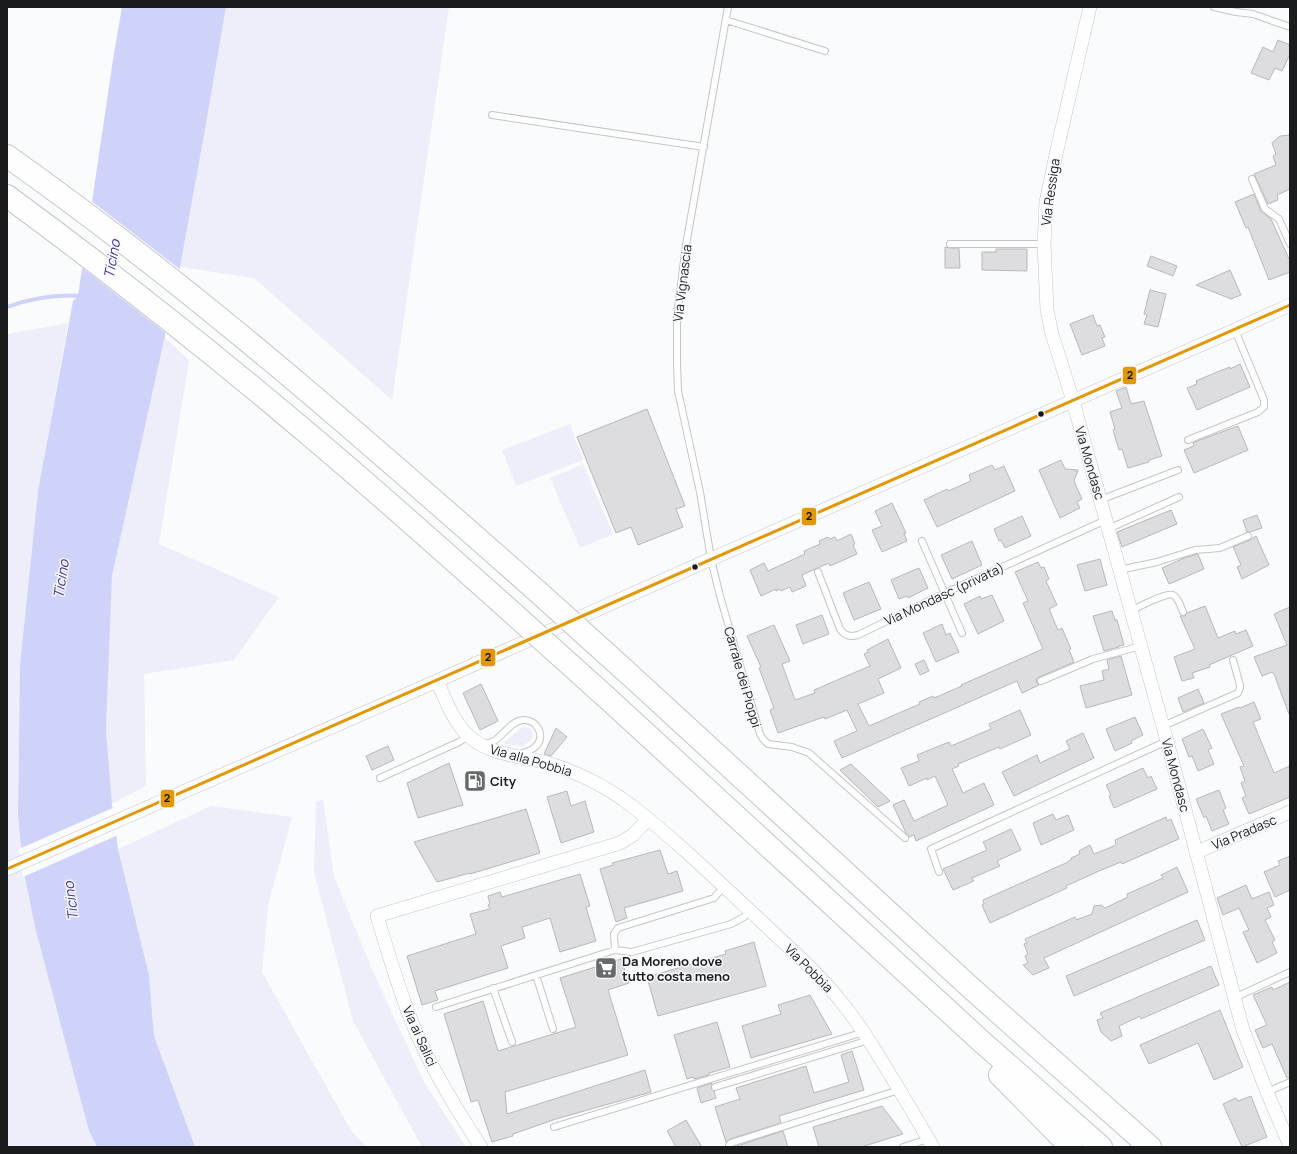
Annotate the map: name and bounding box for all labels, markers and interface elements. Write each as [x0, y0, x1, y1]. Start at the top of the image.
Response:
street label: Via Ressiga [1036, 157, 1064, 227]
water label: Ticino [99, 237, 124, 280]
street label: Via Vignascia [668, 243, 696, 323]
line badge: 2 [1122, 366, 1137, 385]
text: 2 [1127, 367, 1133, 382]
unlabelled marker [1036, 409, 1046, 419]
street label: Via Mondasc [1071, 424, 1109, 502]
line badge: 2 [801, 507, 817, 526]
text: 2 [806, 508, 812, 523]
water label: Ticino [48, 557, 73, 600]
street label: Via Mondasc (privata) [881, 558, 1007, 630]
unlabelled marker [690, 562, 700, 572]
street label: Carrale dei Pioppi [720, 625, 766, 729]
line badge: 2 [480, 648, 496, 667]
text: 2 [485, 649, 491, 664]
street label: Via Mondasc [1158, 736, 1194, 814]
street label: Via alla Pobbia [488, 740, 574, 780]
fuel station icon: City [462, 768, 488, 794]
place label: City [490, 772, 517, 790]
line badge: 2 [160, 789, 175, 808]
text: 2 [164, 790, 170, 805]
street label: Via Pradasc [1209, 810, 1279, 854]
water label: Ticino [59, 880, 82, 922]
street label: Via Pobbia [781, 940, 837, 996]
place label: Da Moreno dove tutto costa meno [622, 952, 730, 985]
supermarket icon: Da Moreno dove tutto costa meno [593, 955, 619, 981]
street label: Via ai Salici [399, 1003, 441, 1069]

